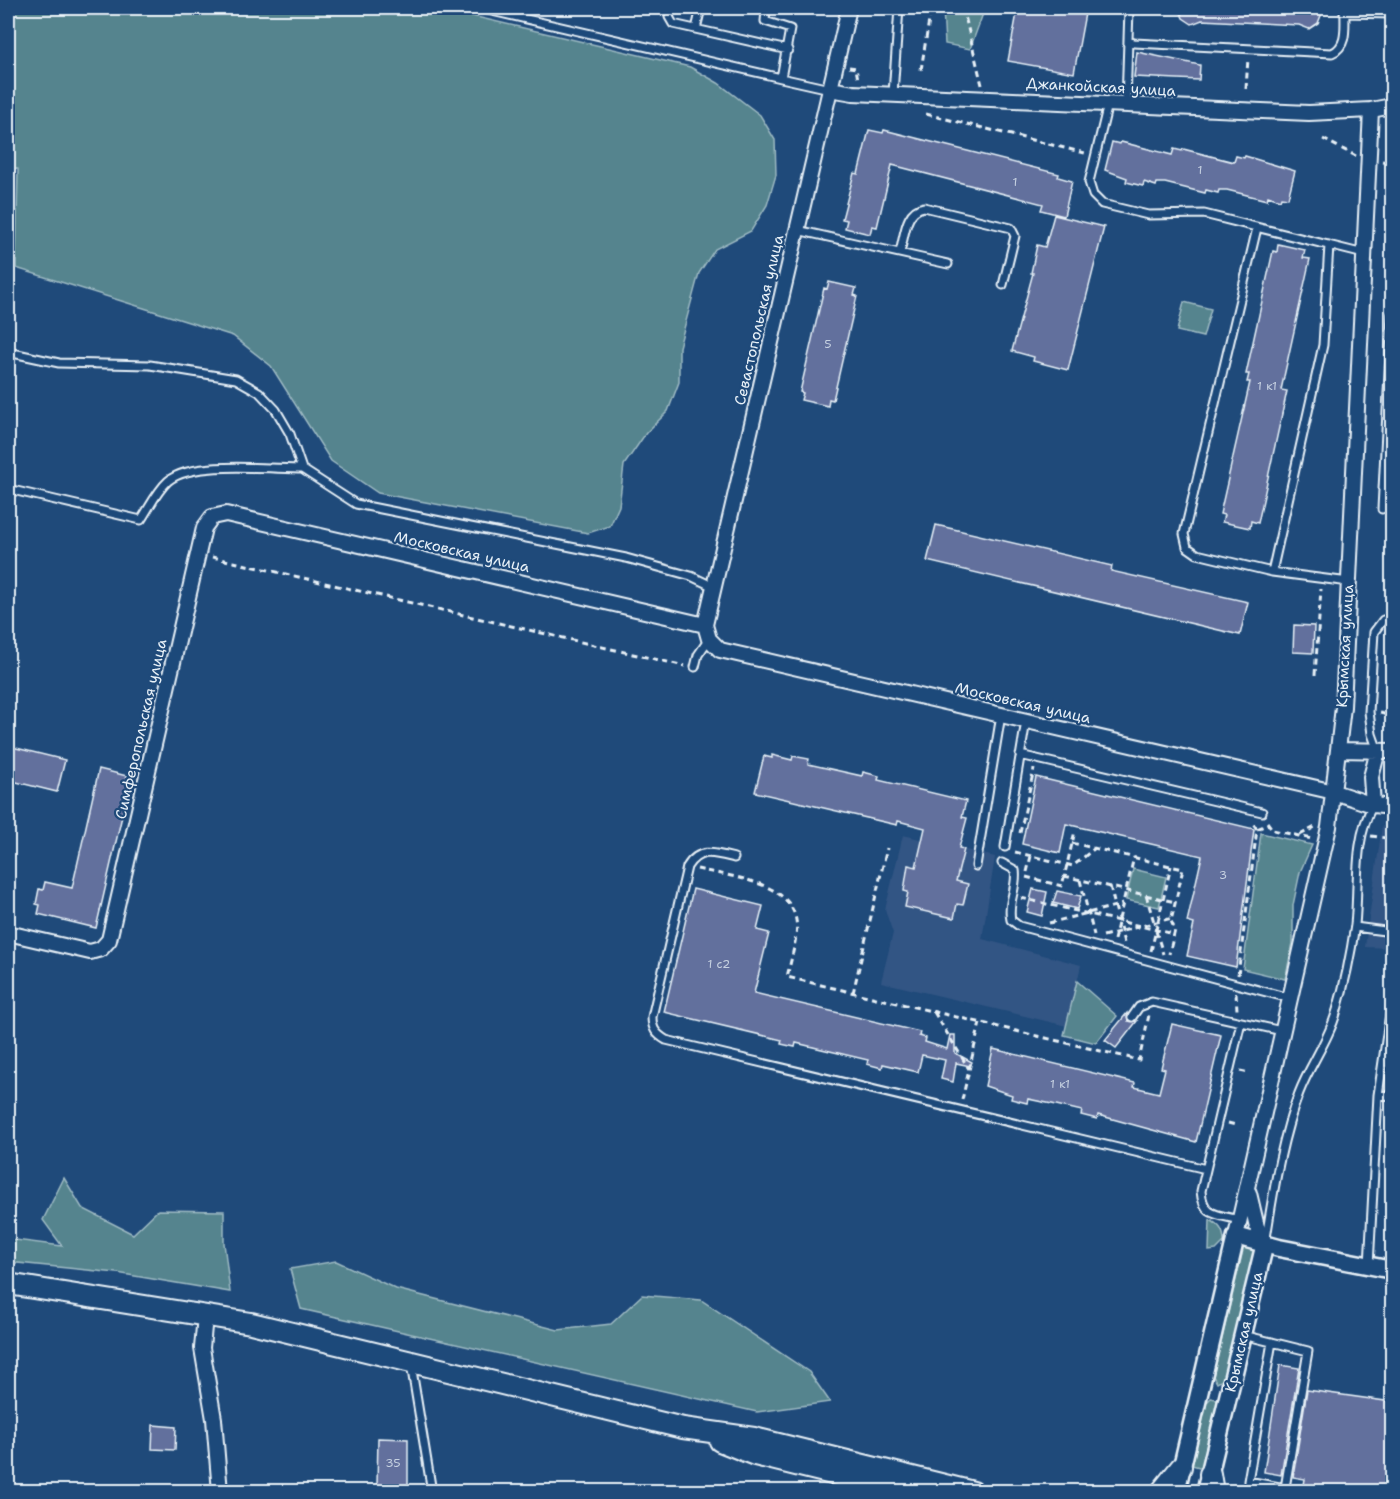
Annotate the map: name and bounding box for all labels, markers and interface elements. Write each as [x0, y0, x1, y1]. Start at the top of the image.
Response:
street label: Джанкойская улица [1026, 73, 1177, 101]
house number: 1 [1197, 162, 1203, 178]
house number: 1 [1012, 174, 1018, 190]
street label: Севастопольская улица [730, 232, 789, 407]
house number: 5 [824, 336, 832, 352]
house number: 1 к1 [1257, 378, 1277, 394]
street label: Московская улица [392, 527, 532, 577]
street label: Крымская улица [1332, 583, 1358, 708]
street label: Симферопольская улица [111, 636, 172, 821]
street label: Московская улица [953, 678, 1093, 728]
house number: 3 [1219, 867, 1227, 883]
house number: 1 с2 [707, 956, 731, 972]
house number: 1 к1 [1050, 1076, 1070, 1092]
street label: Крымская улица [1220, 1269, 1268, 1394]
house number: 35 [385, 1455, 401, 1471]

